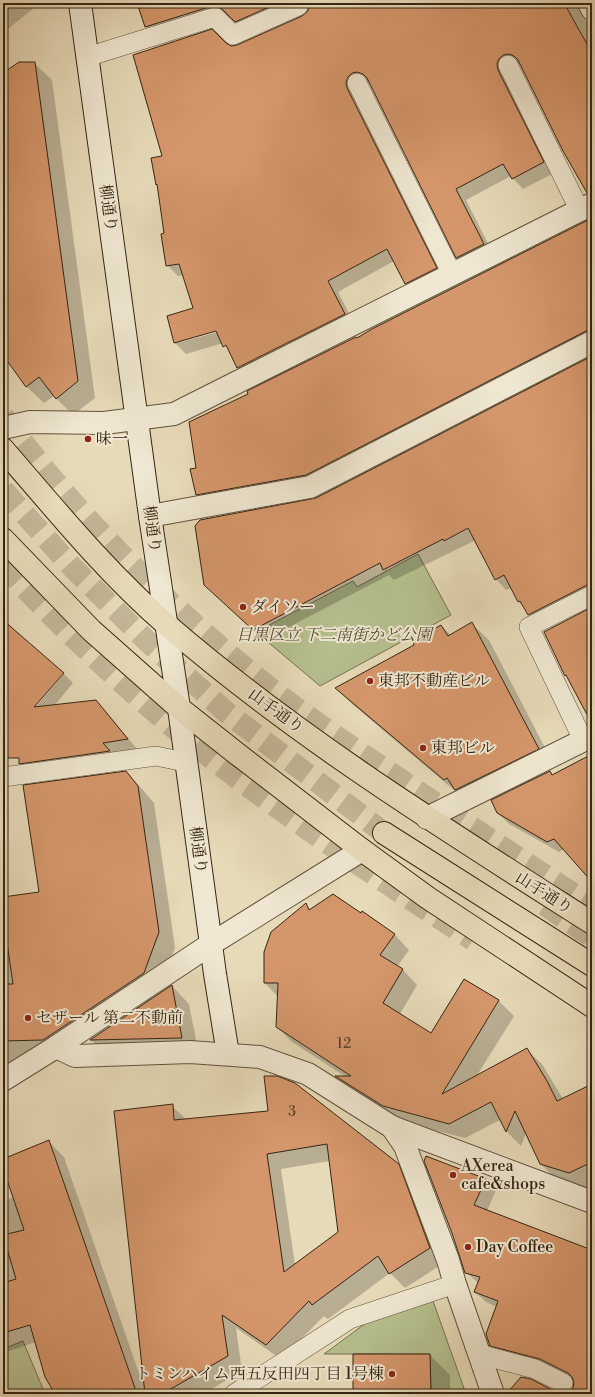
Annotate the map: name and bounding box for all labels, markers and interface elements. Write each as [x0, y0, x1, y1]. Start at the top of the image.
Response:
street label: 柳通り [95, 183, 121, 233]
place label: 味一 [96, 429, 128, 449]
marker: 味一 [83, 434, 93, 444]
street label: 柳通り [139, 504, 165, 554]
place label: ダイソー [251, 597, 315, 617]
marker: ダイソー [238, 602, 248, 612]
park label: 目黒区立 下二南街かど公園 [236, 625, 435, 645]
place label: 東邦不動産ビル [378, 671, 490, 691]
marker: 東邦不動産ビル [365, 676, 375, 686]
street label: 山手通り [244, 684, 308, 738]
place label: 東邦ビル [431, 738, 495, 758]
marker: 東邦ビル [418, 743, 428, 753]
street label: 柳通り [185, 825, 211, 875]
street label: 山手通り [512, 868, 576, 918]
place label: セザール 第二不動前 [36, 1008, 183, 1028]
marker: セザール 第二不動前 [23, 1013, 33, 1023]
house number: 12 [337, 1035, 351, 1053]
house number: 3 [288, 1103, 296, 1121]
place label: AXerea cafe&shops [460, 1156, 545, 1194]
marker: AXerea cafe&shops [448, 1170, 458, 1180]
place label: Day Coffee [476, 1237, 553, 1257]
marker: Day Coffee [463, 1242, 473, 1252]
place label: トミンハイム西五反田四丁目 1号棟 [135, 1364, 384, 1384]
marker: トミンハイム西五反田四丁目 1号棟 [387, 1369, 397, 1379]

